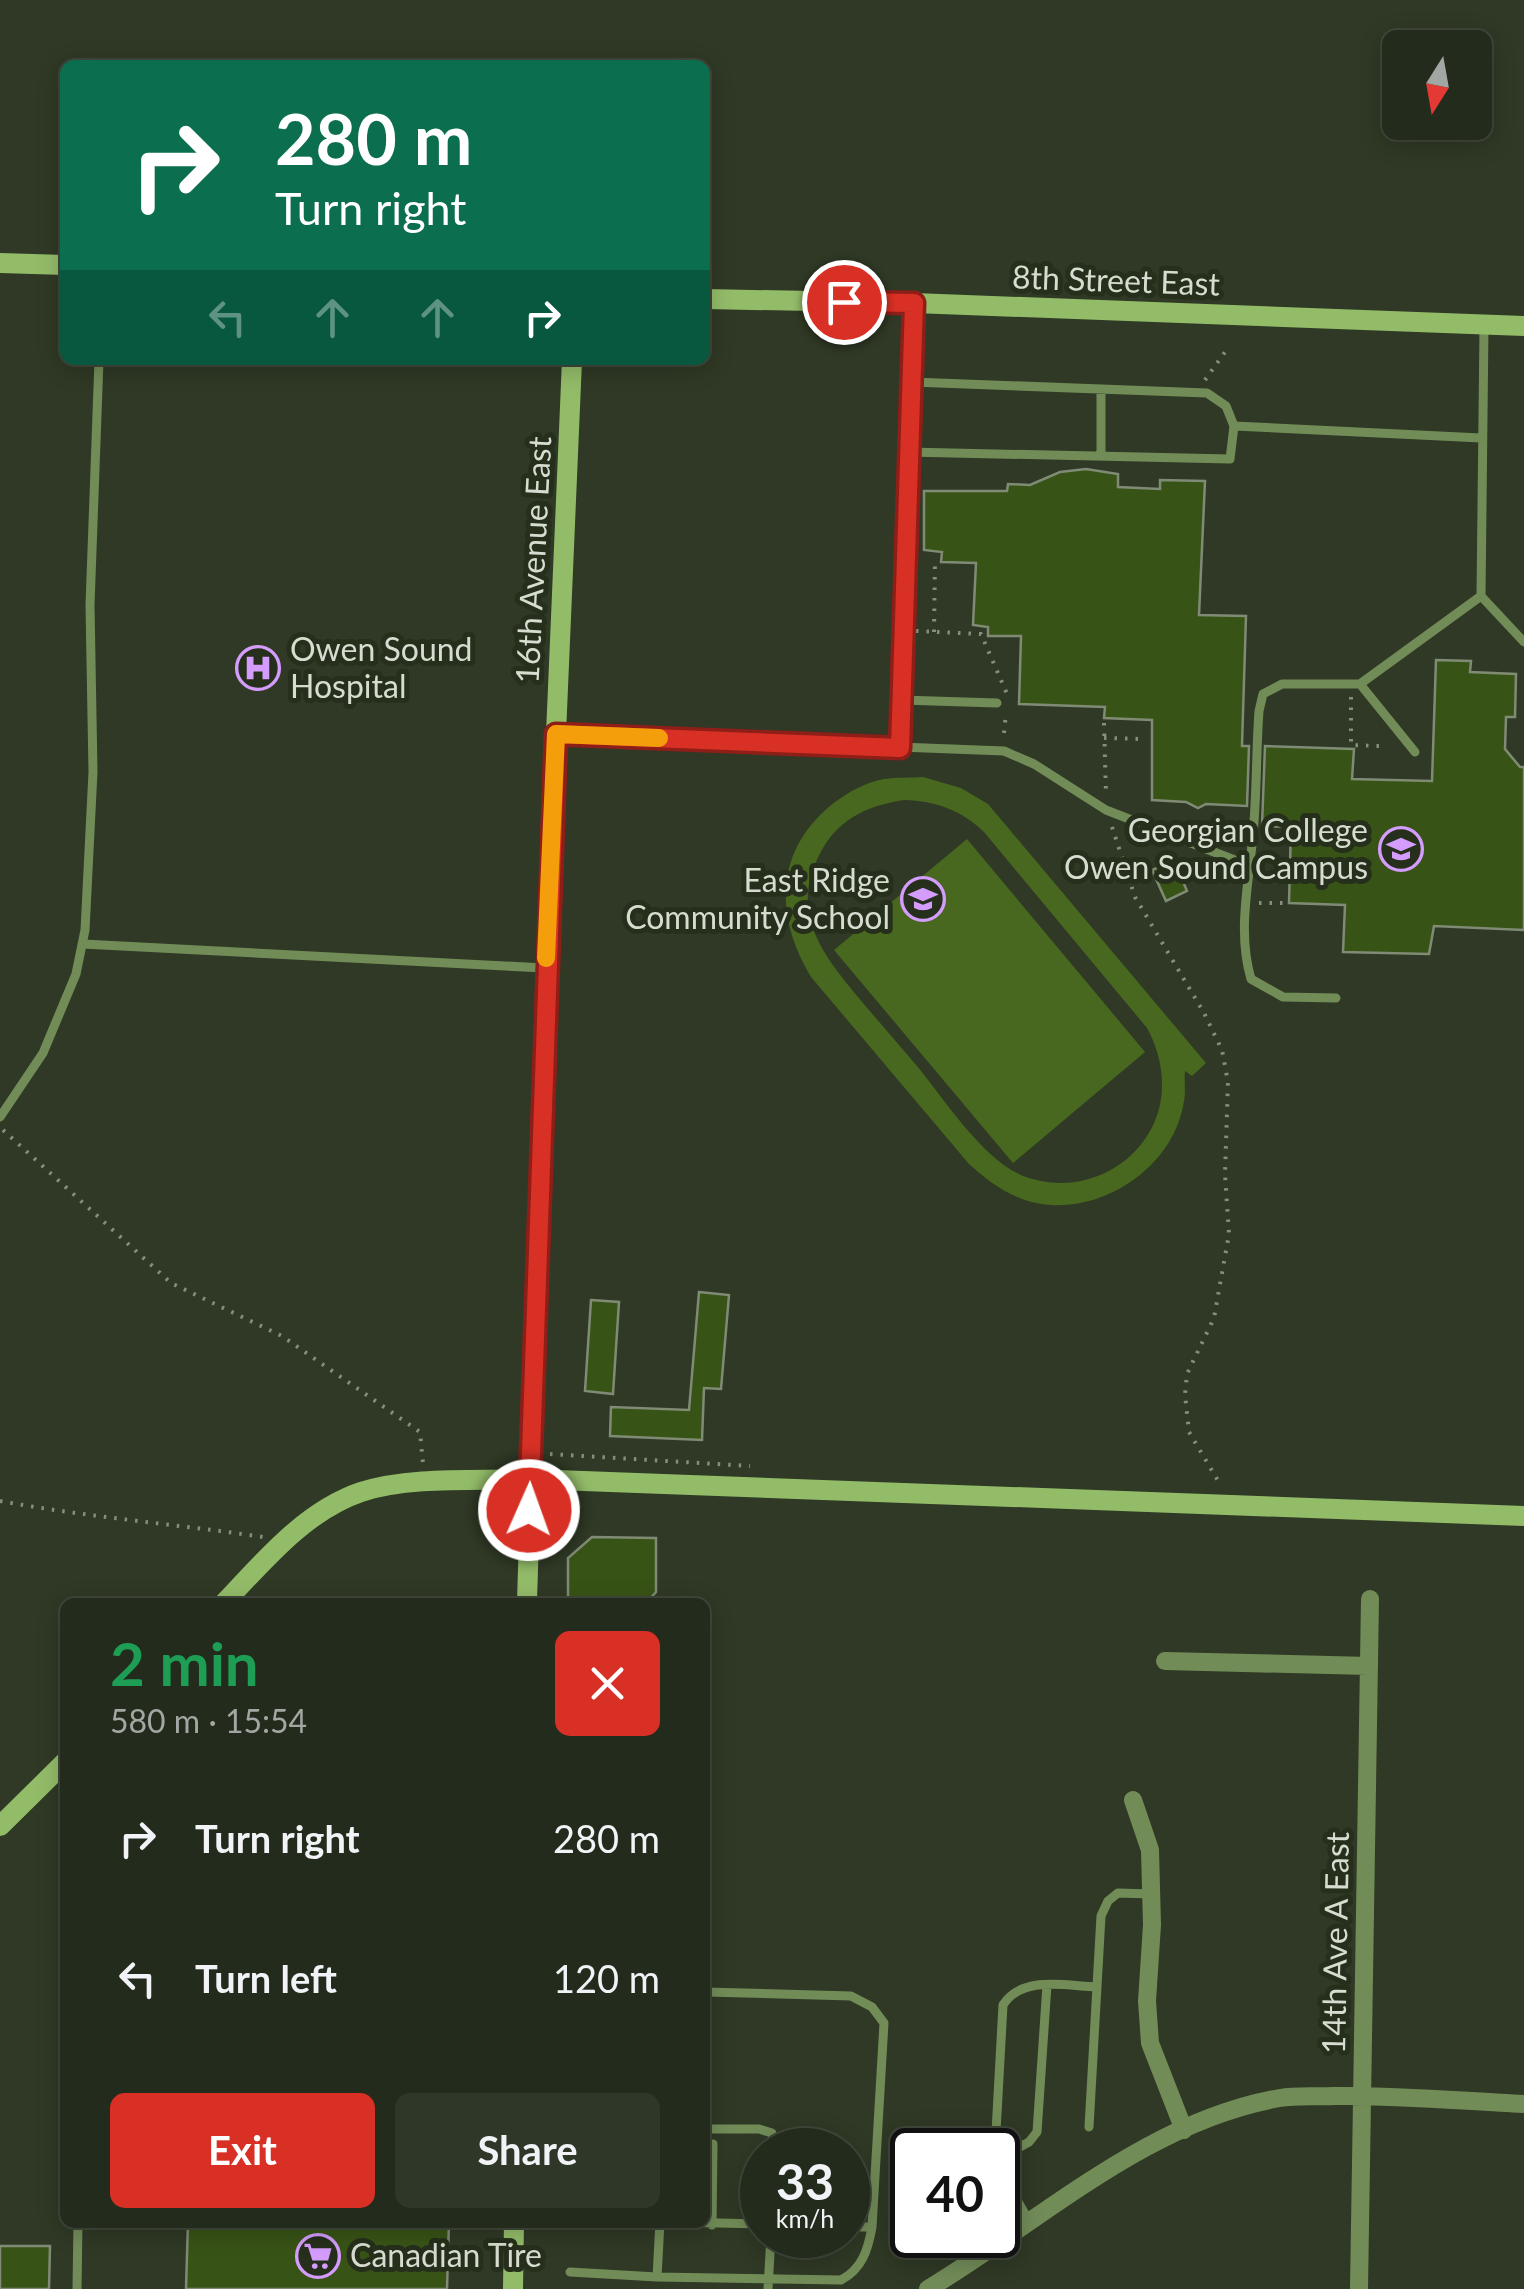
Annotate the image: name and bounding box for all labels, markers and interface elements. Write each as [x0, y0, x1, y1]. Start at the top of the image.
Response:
north arrow [1382, 30, 1492, 140]
map controls [1382, 30, 1492, 140]
text: 280 m [275, 96, 472, 180]
icon: right [110, 100, 240, 230]
text: Turn right [275, 181, 466, 235]
street label: 8th Street East [1011, 256, 1221, 303]
pin [802, 260, 887, 345]
icon: arrive [817, 275, 872, 330]
icon: left [200, 290, 255, 345]
icon: ahead [305, 290, 360, 345]
icon: ahead [410, 290, 465, 345]
icon: right [515, 290, 570, 345]
street label: 16th Avenue East [507, 435, 558, 684]
place label: Owen Sound Hospital [290, 629, 473, 705]
hospital icon: Owen Sound Hospital [235, 645, 281, 691]
place label: Georgian College Owen Sound Campus [1064, 810, 1368, 886]
school or university icon: Georgian College Owen Sound Campus [1378, 826, 1424, 872]
place label: East Ridge Community School [625, 860, 890, 936]
school or university icon: East Ridge Community School [900, 876, 946, 922]
position arrow [477, 1458, 581, 1562]
text: 2 min [110, 1627, 259, 1699]
button: close [555, 1631, 660, 1736]
text: 580 m · 15:54 [110, 1701, 307, 1740]
icon: right [110, 1811, 165, 1866]
text: Turn right [195, 1815, 360, 1861]
text: 280 m [553, 1815, 660, 1861]
street label: 14th Ave A East [1313, 1831, 1356, 2054]
icon: left [110, 1951, 165, 2006]
text: Turn left [195, 1955, 337, 2001]
text: 120 m [553, 1955, 660, 2001]
button: Exit [110, 2093, 375, 2208]
button: Share [395, 2093, 660, 2208]
speed limit sign: 40 [890, 2128, 1020, 2258]
text: 33 [776, 2151, 834, 2211]
text: km/h [776, 2203, 834, 2233]
supermarket icon: Canadian Tire [295, 2233, 341, 2279]
place label: Canadian Tire [350, 2235, 542, 2274]

